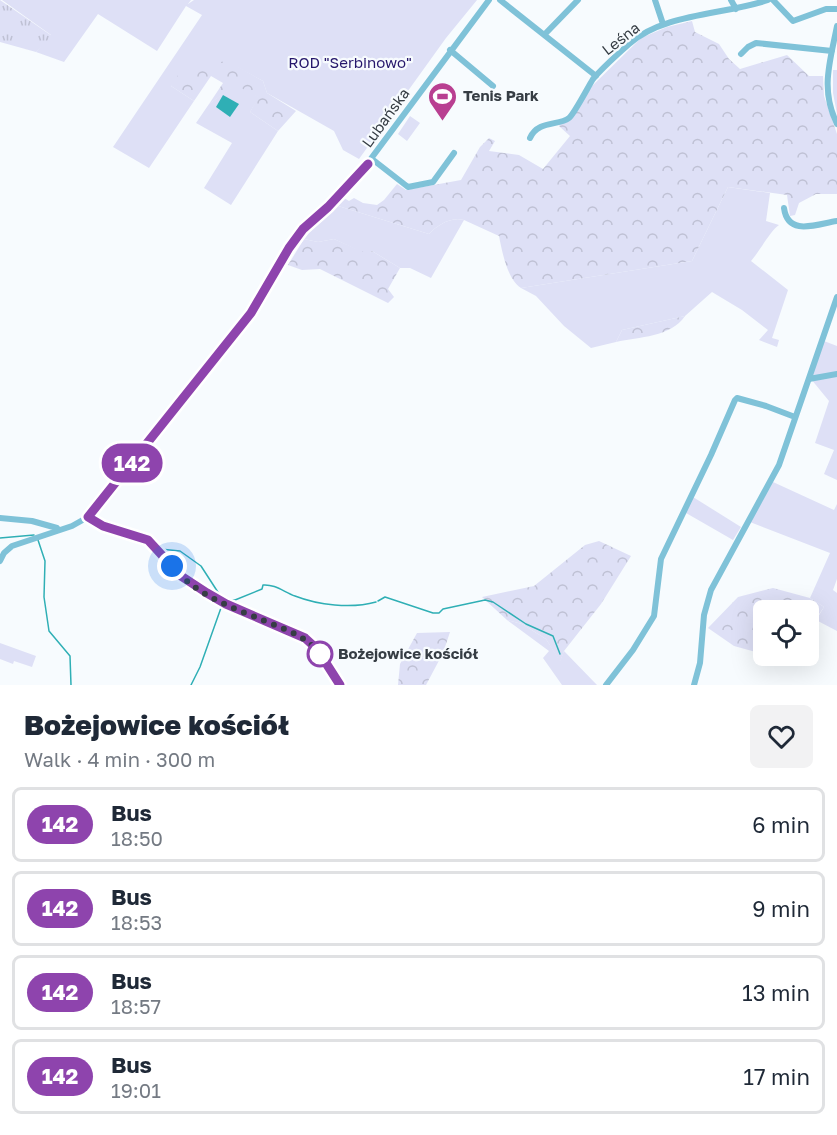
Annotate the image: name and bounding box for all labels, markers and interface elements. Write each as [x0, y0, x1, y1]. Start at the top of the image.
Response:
street label: Leśna [598, 18, 643, 58]
park label: ROD "Serbinowo" [288, 53, 412, 71]
sports icon: Tenis Park [426, 80, 458, 122]
street label: Lubańska [358, 84, 413, 151]
place label: Tenis Park [463, 86, 539, 104]
line badge: 142 [98, 444, 166, 482]
text: 142 [114, 450, 150, 476]
your location [157, 551, 187, 581]
map controls [753, 600, 819, 666]
button: locate [753, 600, 819, 666]
marker: Bożejowice kościół [307, 641, 333, 667]
place label: Bożejowice kościół [338, 644, 479, 662]
button: heart [750, 705, 813, 768]
text: Bożejowice kościół [24, 708, 289, 741]
text: Walk · 4 min · 300 m [24, 747, 215, 771]
text: Bus [111, 799, 152, 826]
text: 142 [42, 811, 78, 837]
text: 6 min [752, 811, 810, 838]
text: 18:50 [111, 826, 163, 850]
text: Bus [111, 883, 152, 910]
text: 142 [42, 895, 78, 921]
text: 9 min [752, 895, 810, 922]
text: 18:53 [111, 910, 162, 934]
text: Bus [111, 967, 152, 994]
text: 142 [42, 979, 78, 1005]
text: 13 min [742, 979, 810, 1006]
text: 18:57 [111, 994, 161, 1018]
text: Bus [111, 1051, 152, 1078]
text: 142 [42, 1063, 78, 1089]
text: 17 min [743, 1063, 810, 1090]
text: 19:01 [111, 1078, 161, 1102]

